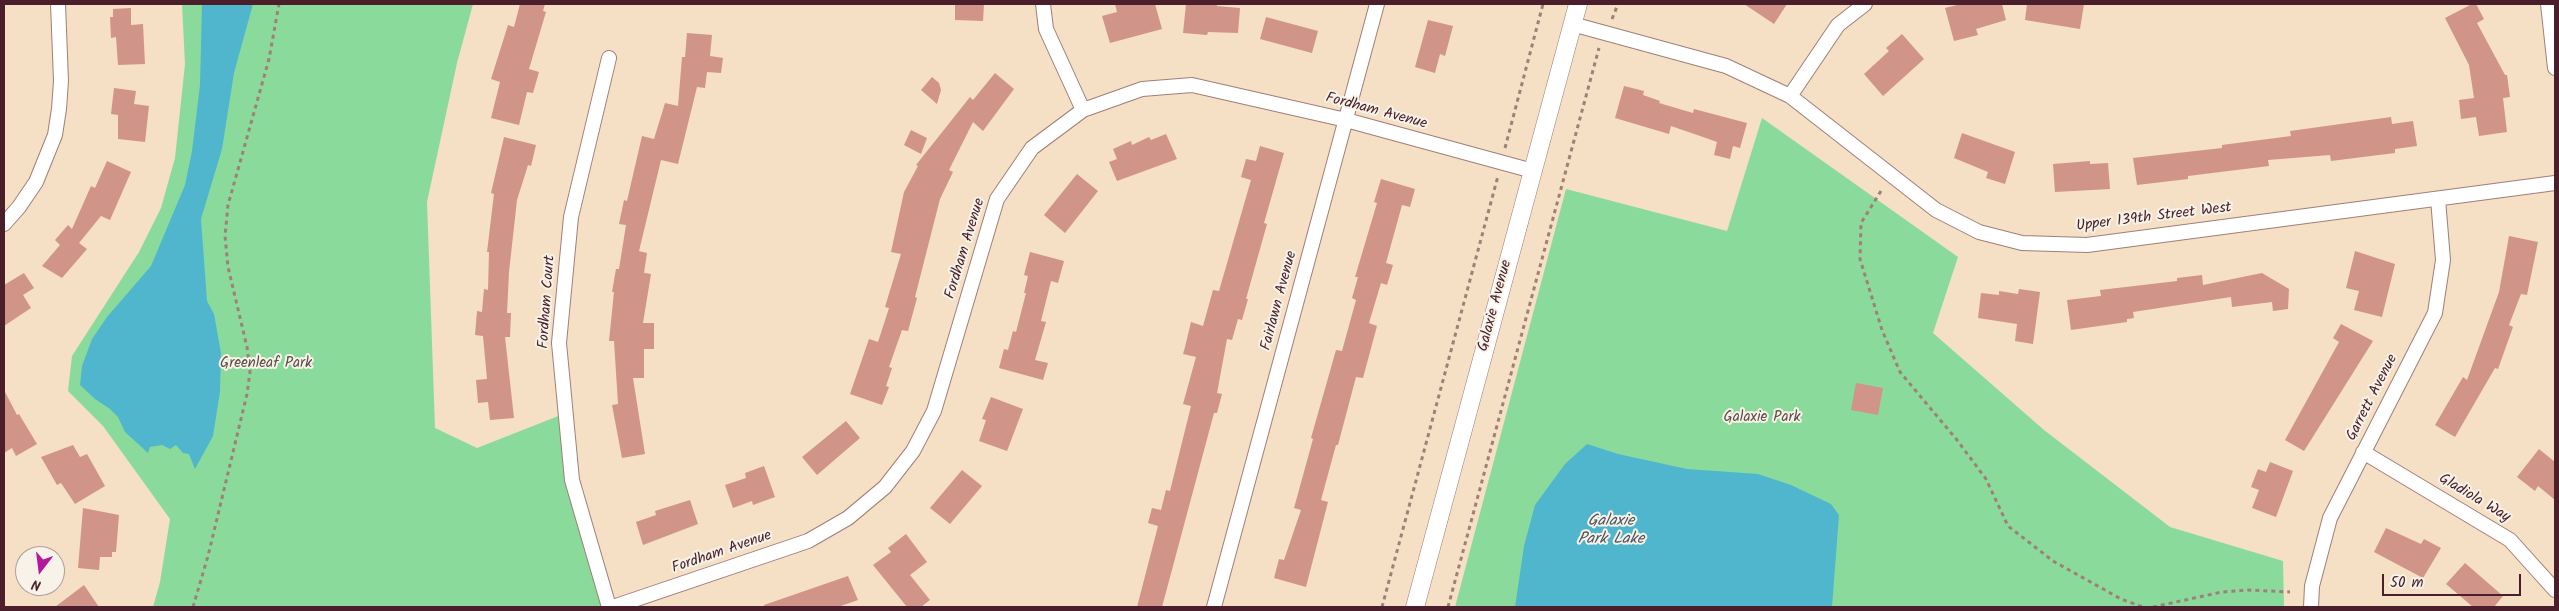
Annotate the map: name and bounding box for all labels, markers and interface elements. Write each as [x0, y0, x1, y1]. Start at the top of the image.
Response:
street label: Fordham Avenue [1323, 90, 1429, 134]
street label: Fordham Avenue [942, 197, 990, 301]
street label: Upper 139th Street West [2075, 200, 2233, 236]
street label: Fairlawn Avenue [1258, 249, 1302, 353]
street label: Fordham Court [536, 255, 560, 349]
street label: Galaxie Avenue [1475, 258, 1517, 354]
street label: Garrett Avenue [2343, 352, 2403, 444]
park label: Greenleaf Park [220, 355, 312, 373]
park label: Galaxie Park [1724, 409, 1800, 427]
street label: Gladiola Way [2435, 471, 2513, 527]
water label: Galaxie Park Lake [1578, 512, 1644, 550]
street label: Fordham Avenue [670, 528, 774, 578]
north arrow [15, 546, 65, 596]
scale bar [2384, 564, 2523, 596]
text: 50 m [2390, 571, 2424, 595]
text: N [29, 573, 43, 596]

